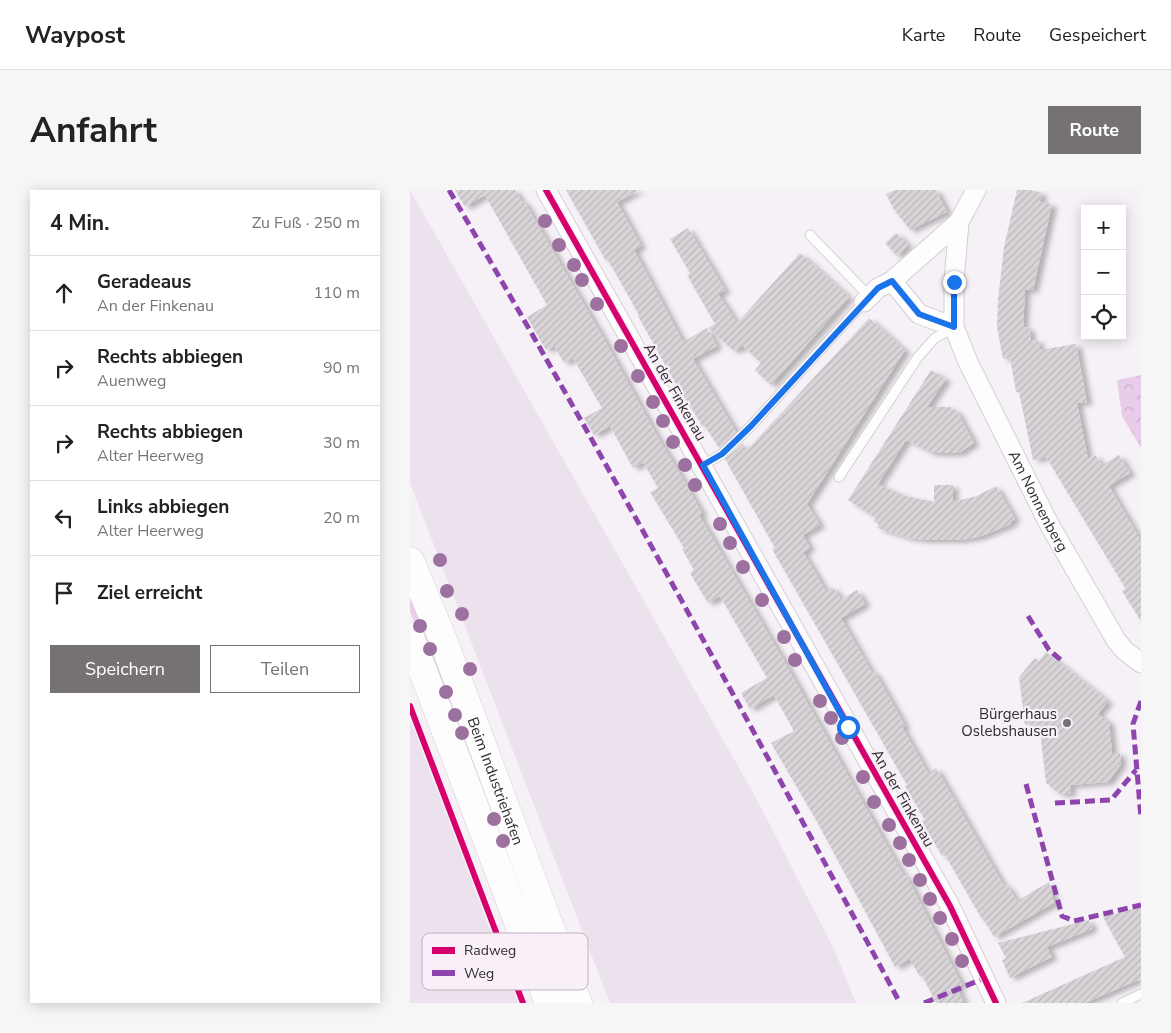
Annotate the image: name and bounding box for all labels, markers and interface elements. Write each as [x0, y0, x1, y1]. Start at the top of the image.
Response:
text: Waypost [25, 19, 125, 51]
text: Karte [902, 23, 945, 47]
text: Route [973, 23, 1021, 47]
text: Gespeichert [1049, 23, 1146, 47]
button: Route [1048, 106, 1141, 154]
text: Anfahrt [30, 107, 157, 154]
map controls [1081, 205, 1126, 340]
button: + [1081, 205, 1126, 250]
text: 4 Min. [50, 209, 109, 237]
text: Zu Fuß · 250 m [252, 212, 360, 234]
button: − [1081, 250, 1126, 295]
text: Geradeaus [97, 269, 191, 295]
route end [943, 271, 966, 294]
icon: ahead [50, 279, 78, 307]
text: 110 m [313, 282, 360, 304]
text: An der Finkenau [97, 295, 214, 317]
button: locate [1081, 295, 1126, 340]
street label: An der Finkenau [639, 340, 711, 444]
text: Rechts abbiegen [97, 344, 243, 370]
icon: right [50, 354, 78, 382]
text: 90 m [323, 357, 360, 379]
text: Auenweg [97, 370, 166, 392]
text: Rechts abbiegen [97, 419, 243, 445]
icon: right [50, 429, 78, 457]
text: 30 m [323, 432, 360, 454]
text: Alter Heerweg [97, 445, 204, 467]
street label: Am Nonnenberg [1004, 447, 1073, 555]
text: Links abbiegen [97, 494, 229, 520]
icon: left [50, 504, 78, 532]
text: 20 m [323, 507, 360, 529]
text: Alter Heerweg [97, 520, 204, 542]
icon: arrive [50, 579, 78, 607]
text: Ziel erreicht [97, 580, 202, 606]
button: Speichern [50, 645, 200, 693]
button: Teilen [210, 645, 360, 693]
place label: Bürgerhaus Oslebshausen [961, 704, 1057, 741]
street label: Beim Industriehafen [463, 714, 528, 848]
route start [837, 716, 860, 739]
marker: Bürgerhaus Oslebshausen [1061, 717, 1073, 729]
street label: An der Finkenau [867, 746, 939, 850]
legend [422, 933, 588, 990]
text: Radweg [464, 941, 516, 960]
text: Weg [464, 964, 494, 983]

